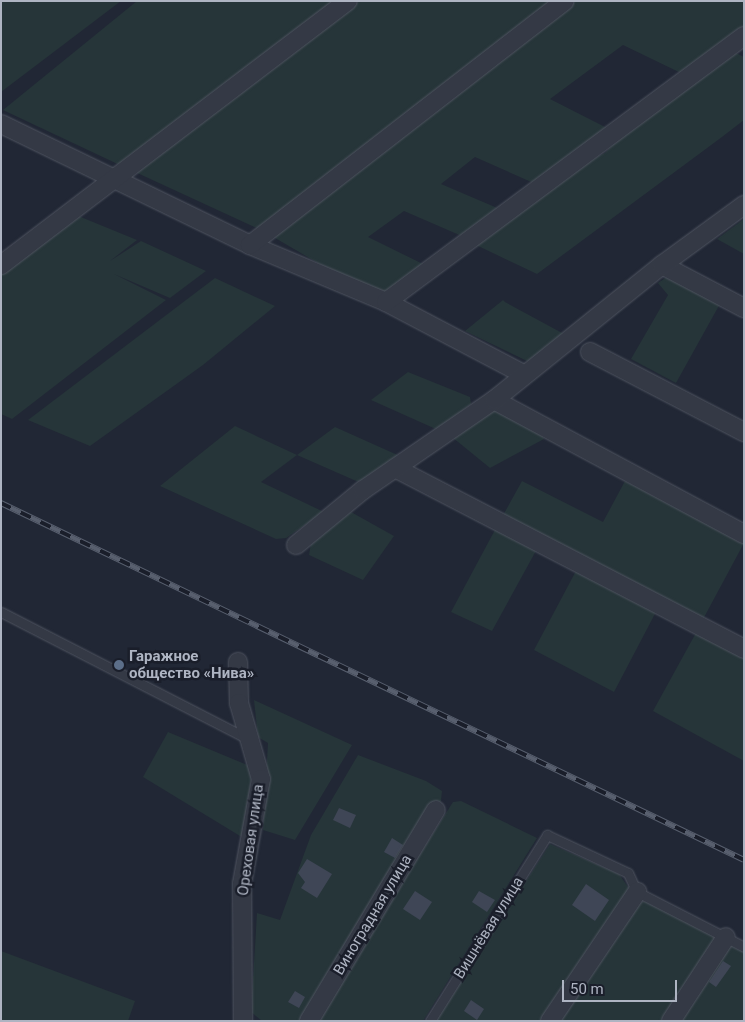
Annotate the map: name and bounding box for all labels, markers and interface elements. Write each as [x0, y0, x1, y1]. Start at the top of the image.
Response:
place label: Гаражное общество «Нива» [129, 647, 254, 682]
marker: Гаражное общество «Нива» [113, 659, 125, 671]
street label: Ореховая улица [234, 783, 268, 897]
street label: Виноградная улица [330, 852, 416, 978]
street label: Вишнёвая улица [450, 874, 528, 982]
scale bar [565, 970, 680, 1002]
text: 50 m [570, 980, 604, 998]

